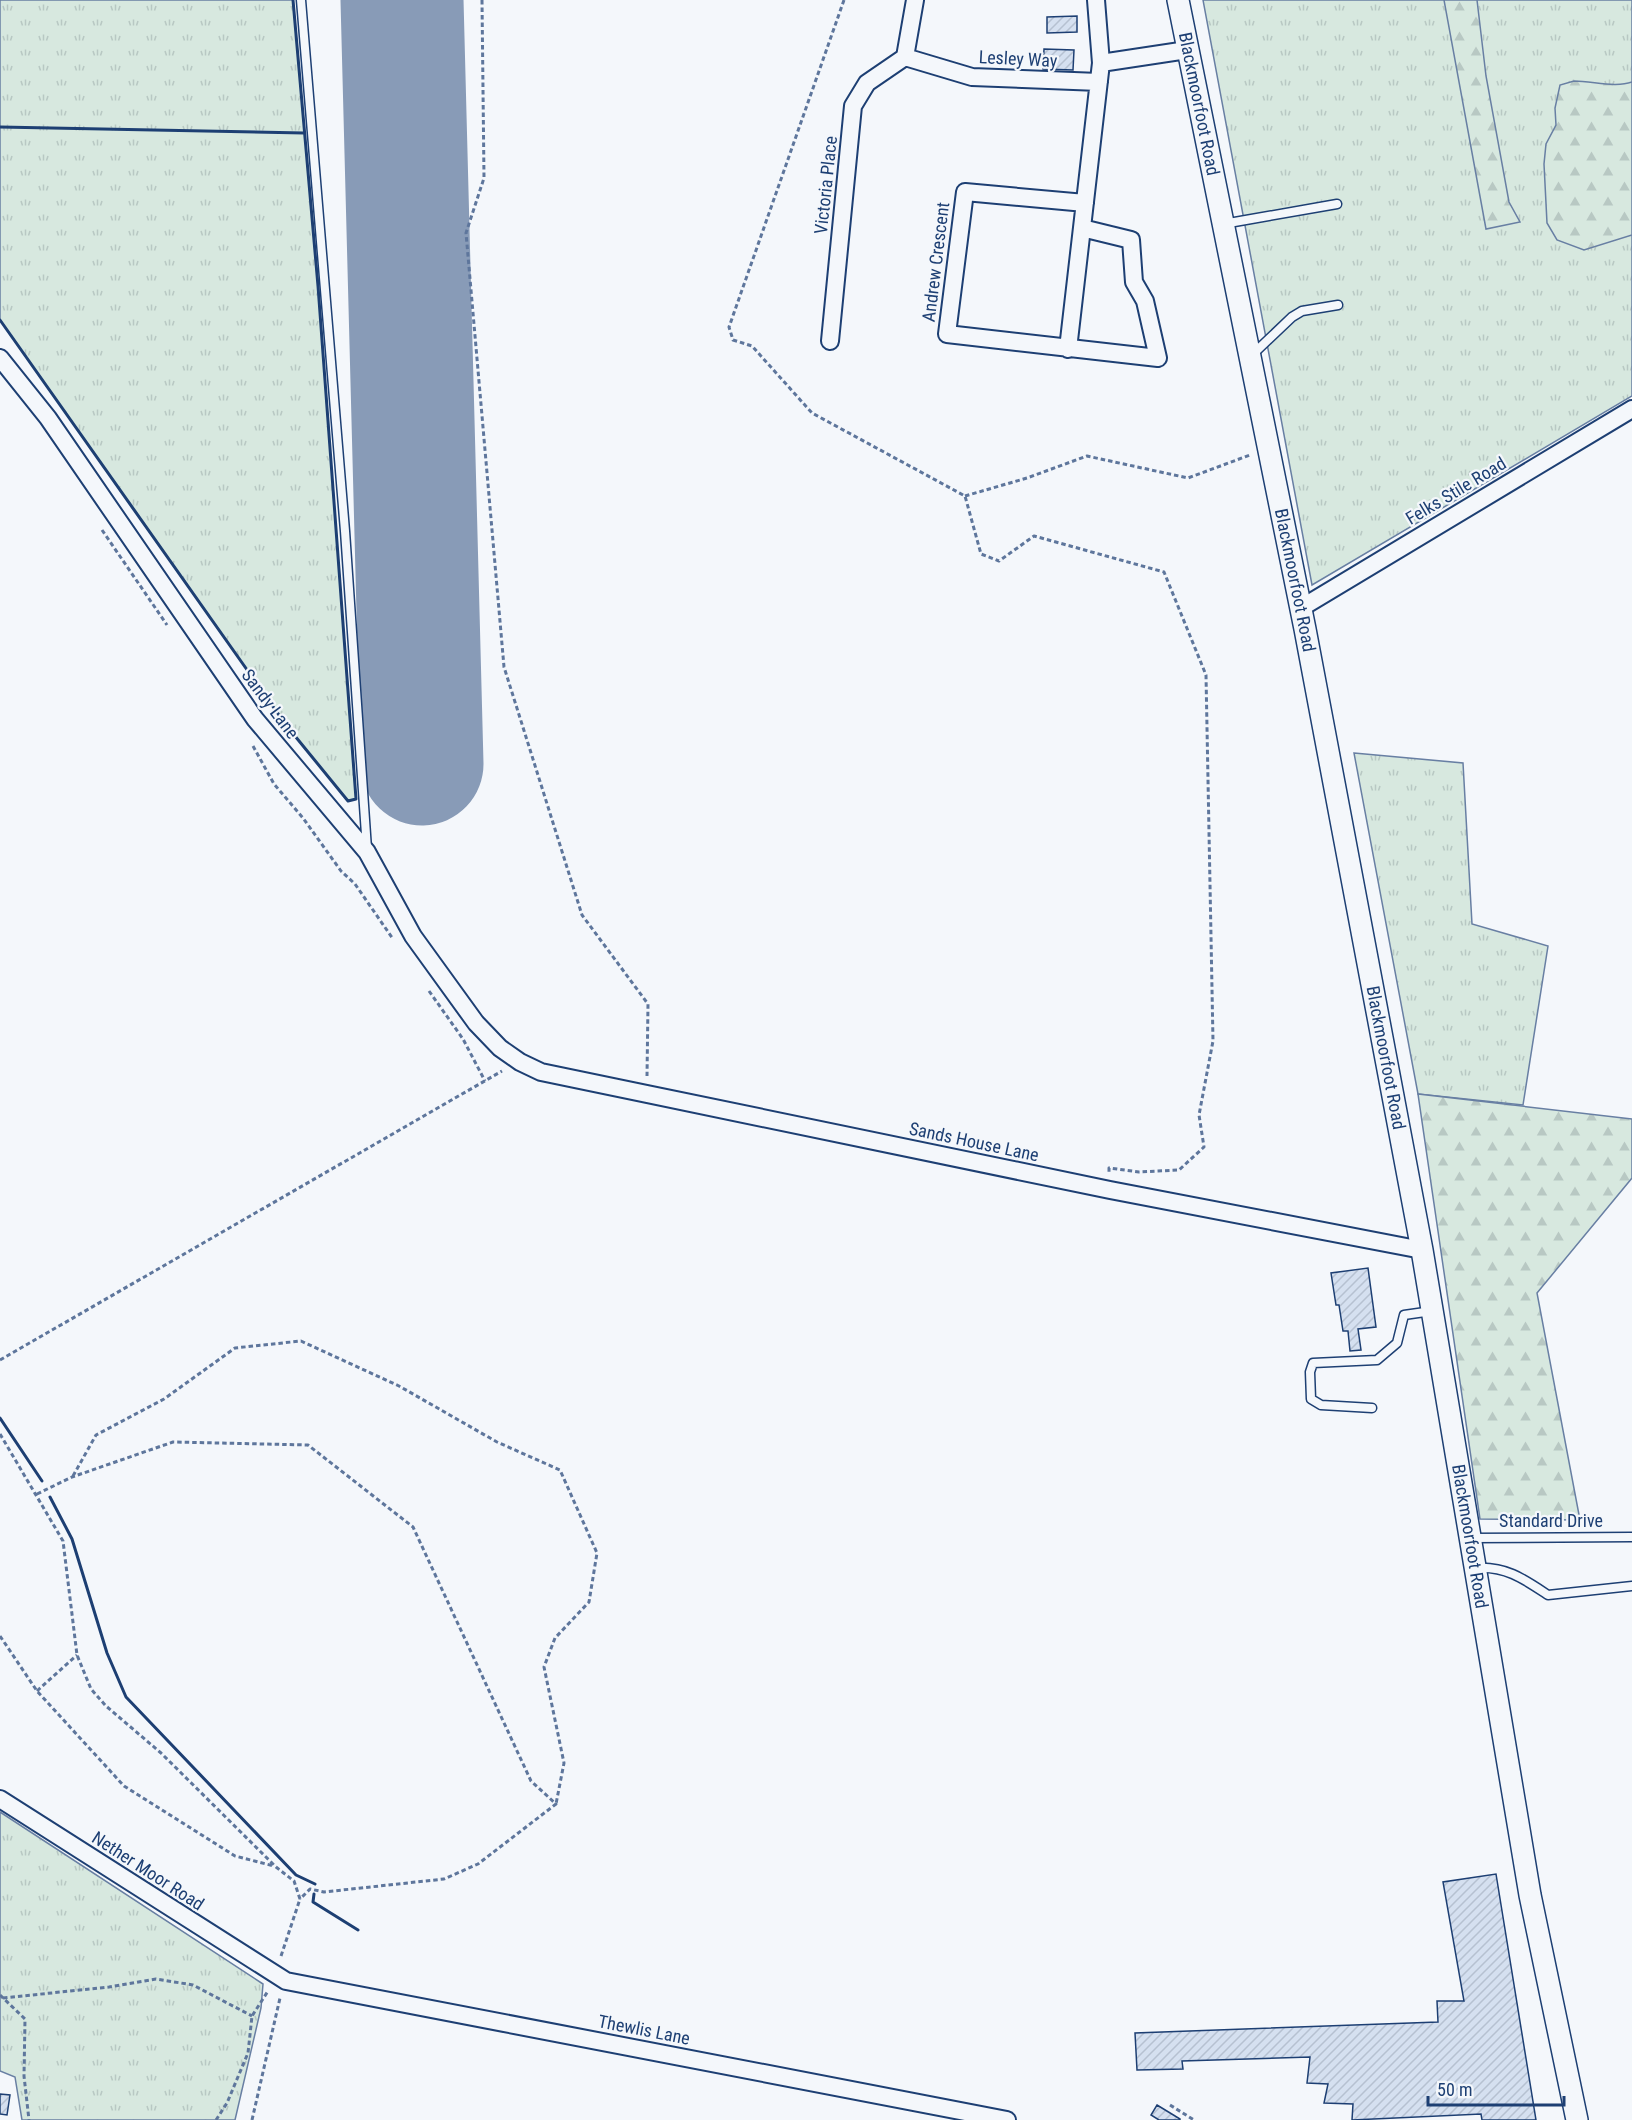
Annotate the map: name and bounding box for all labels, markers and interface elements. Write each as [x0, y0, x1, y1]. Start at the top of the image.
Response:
street label: Blackmoorfoot Road [1175, 30, 1224, 177]
street label: Lesley Way [978, 46, 1058, 71]
street label: Victoria Place [810, 135, 841, 235]
street label: Andrew Crescent [918, 201, 953, 323]
street label: Felks Stile Road [1402, 452, 1510, 529]
street label: Blackmoorfoot Road [1271, 507, 1320, 654]
street label: Sandy Lane [237, 665, 303, 743]
street label: Blackmoorfoot Road [1362, 984, 1410, 1131]
street label: Sands House Lane [907, 1118, 1041, 1166]
street label: Blackmoorfoot Road [1448, 1463, 1493, 1610]
street label: Standard Drive [1499, 1510, 1603, 1531]
street label: Nether Moor Road [88, 1827, 208, 1915]
street label: Thewlis Lane [596, 2010, 692, 2049]
scale bar [1428, 2069, 1564, 2107]
text: 50 m [1437, 2079, 1472, 2100]

